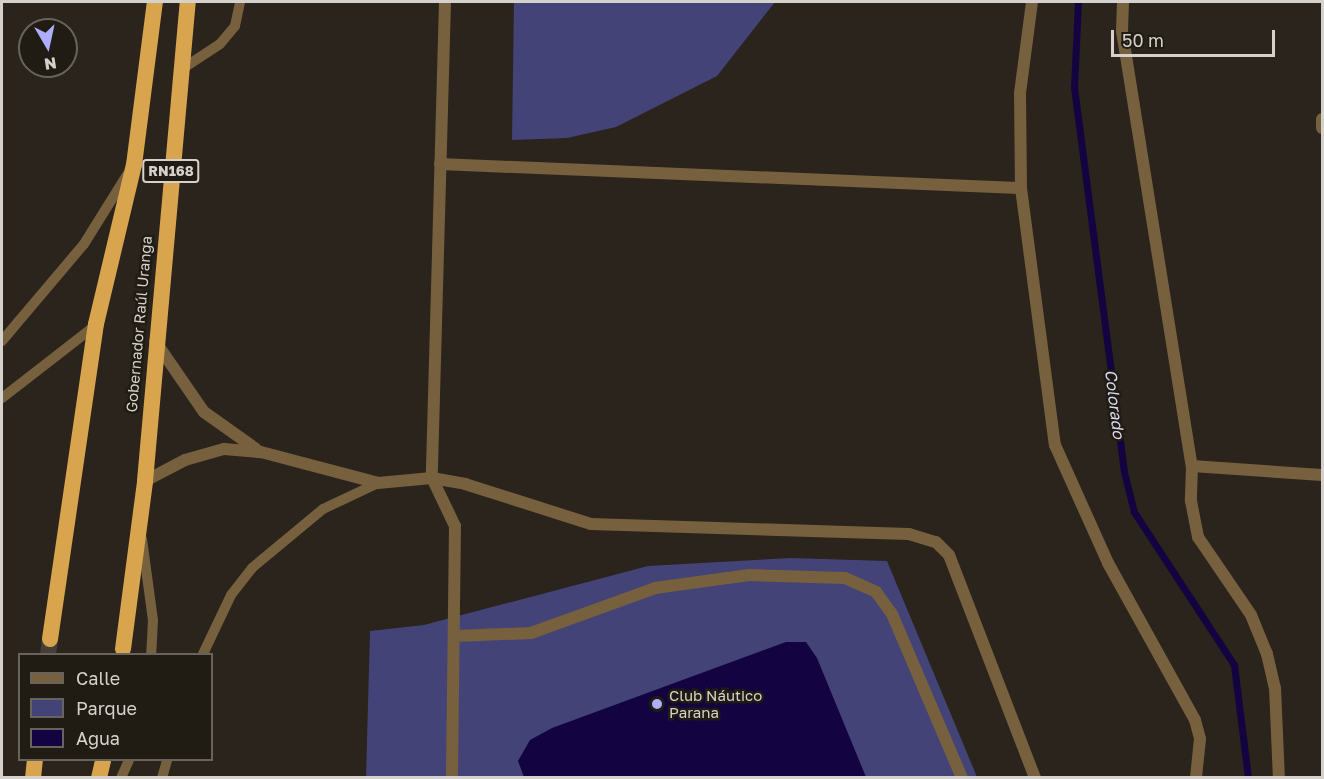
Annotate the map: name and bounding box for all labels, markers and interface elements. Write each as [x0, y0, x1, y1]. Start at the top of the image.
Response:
north arrow [18, 18, 78, 78]
scale bar [1114, 18, 1278, 56]
text: 50 m [1122, 29, 1164, 51]
text: N [43, 53, 58, 75]
road number: RN168 [141, 160, 201, 182]
street label: Gobernador Raúl Uranga [122, 235, 156, 413]
water label: Colorado [1101, 368, 1129, 440]
legend [18, 653, 213, 761]
text: Calle [76, 667, 120, 689]
place label: Club Náutico Parana [669, 686, 762, 721]
text: Parque [76, 697, 137, 719]
marker: Club Náutico Parana [650, 697, 664, 711]
text: Agua [76, 727, 120, 749]

